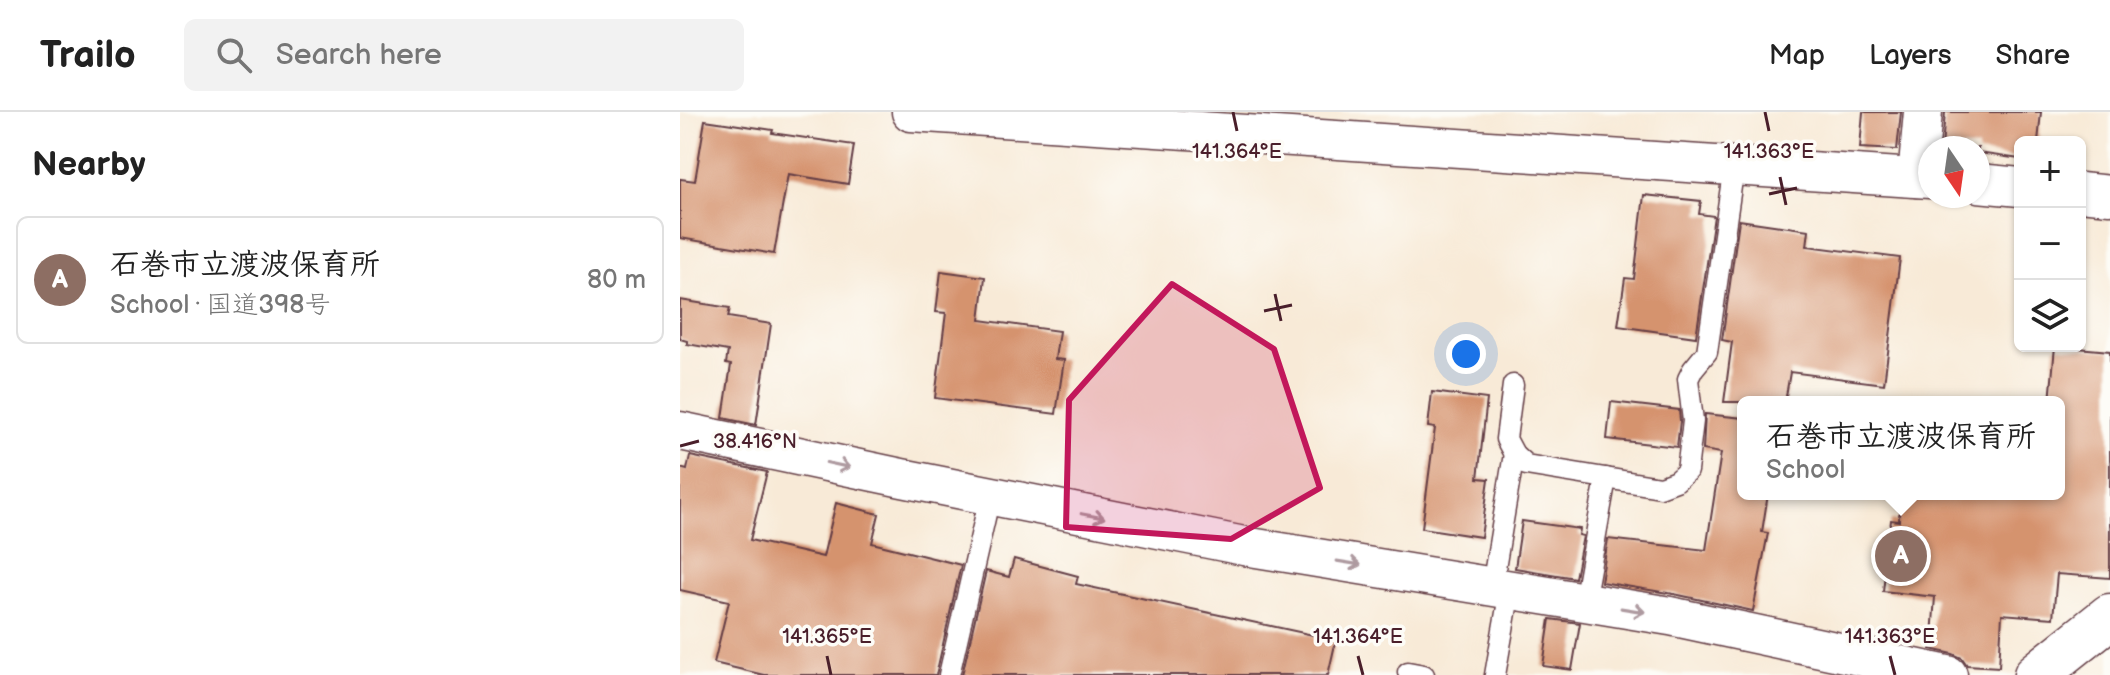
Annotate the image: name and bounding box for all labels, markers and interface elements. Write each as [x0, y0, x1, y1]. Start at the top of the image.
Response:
search box [184, 19, 744, 91]
text: Trailo [40, 33, 136, 78]
icon: search [212, 33, 256, 77]
text: Search here [276, 37, 442, 73]
text: Map [1769, 39, 1825, 72]
text: Layers [1869, 39, 1952, 72]
text: Share [1996, 39, 2070, 72]
north arrow [1918, 136, 1990, 208]
map controls [2014, 136, 2086, 352]
button: + [2014, 136, 2086, 208]
text: 141.364°E [1192, 140, 1282, 164]
text: 141.363°E [1724, 140, 1814, 164]
text: Nearby [32, 144, 146, 185]
button: − [2014, 208, 2086, 280]
text: 石巻市立渡波保育所 [110, 247, 380, 283]
text: A [52, 265, 68, 296]
text: 80 m [587, 265, 646, 296]
button: layers [2014, 280, 2086, 352]
text: School · 国道398号 [110, 290, 330, 321]
your location [1446, 334, 1486, 374]
popup [1737, 396, 2065, 500]
text: 石巻市立渡波保育所 [1766, 419, 2036, 455]
text: 38.416°N [713, 430, 797, 454]
text: School [1766, 455, 1845, 486]
one-way arrow [825, 458, 851, 473]
one-way arrow [1080, 509, 1106, 524]
pin: A [1875, 526, 1927, 586]
one-way arrow [1336, 557, 1361, 572]
one-way arrow [1620, 603, 1645, 618]
text: 141.365°E [782, 625, 872, 649]
text: 141.364°E [1313, 625, 1403, 649]
text: 141.363°E [1845, 625, 1935, 649]

